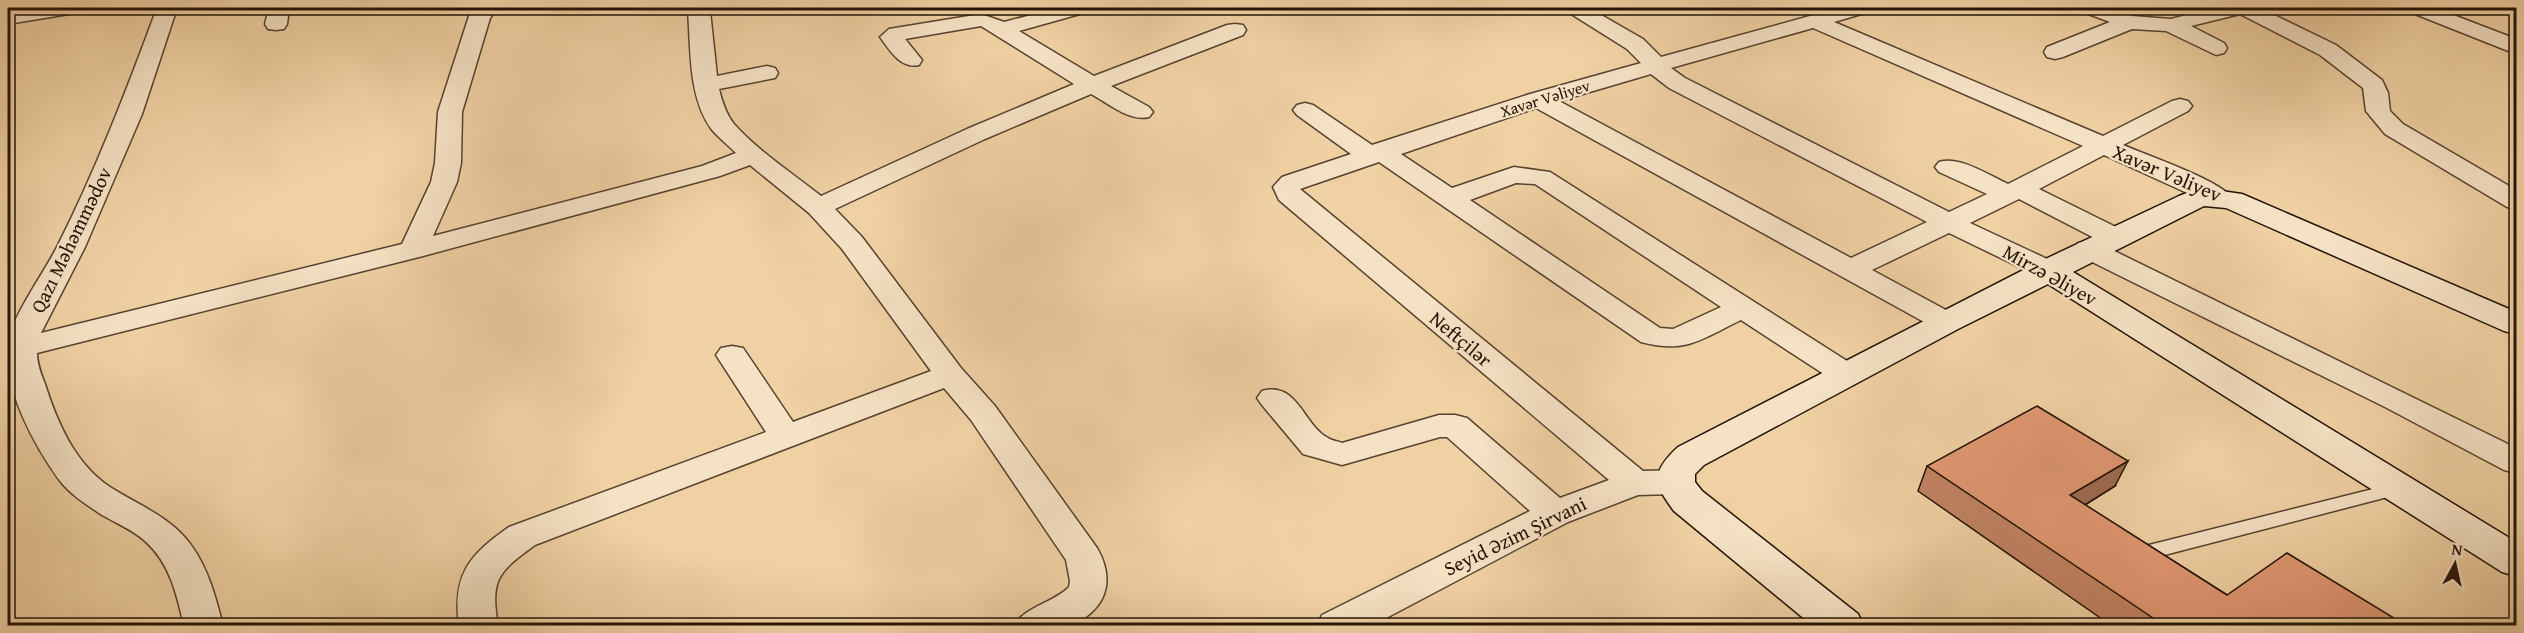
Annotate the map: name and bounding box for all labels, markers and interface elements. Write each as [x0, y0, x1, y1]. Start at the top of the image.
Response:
street label: Xavər Vəliyev [1497, 73, 1593, 123]
street label: Xavər Vəliyev [2108, 137, 2226, 209]
street label: Qazı Məhəmmədov [23, 162, 118, 318]
street label: Mirzə Əliyev [1998, 237, 2103, 312]
street label: Neftçilər [1424, 304, 1499, 373]
street label: Seyid Əzim Şirvani [1439, 488, 1591, 583]
north arrow [2425, 534, 2485, 594]
text: N [2450, 537, 2464, 562]

